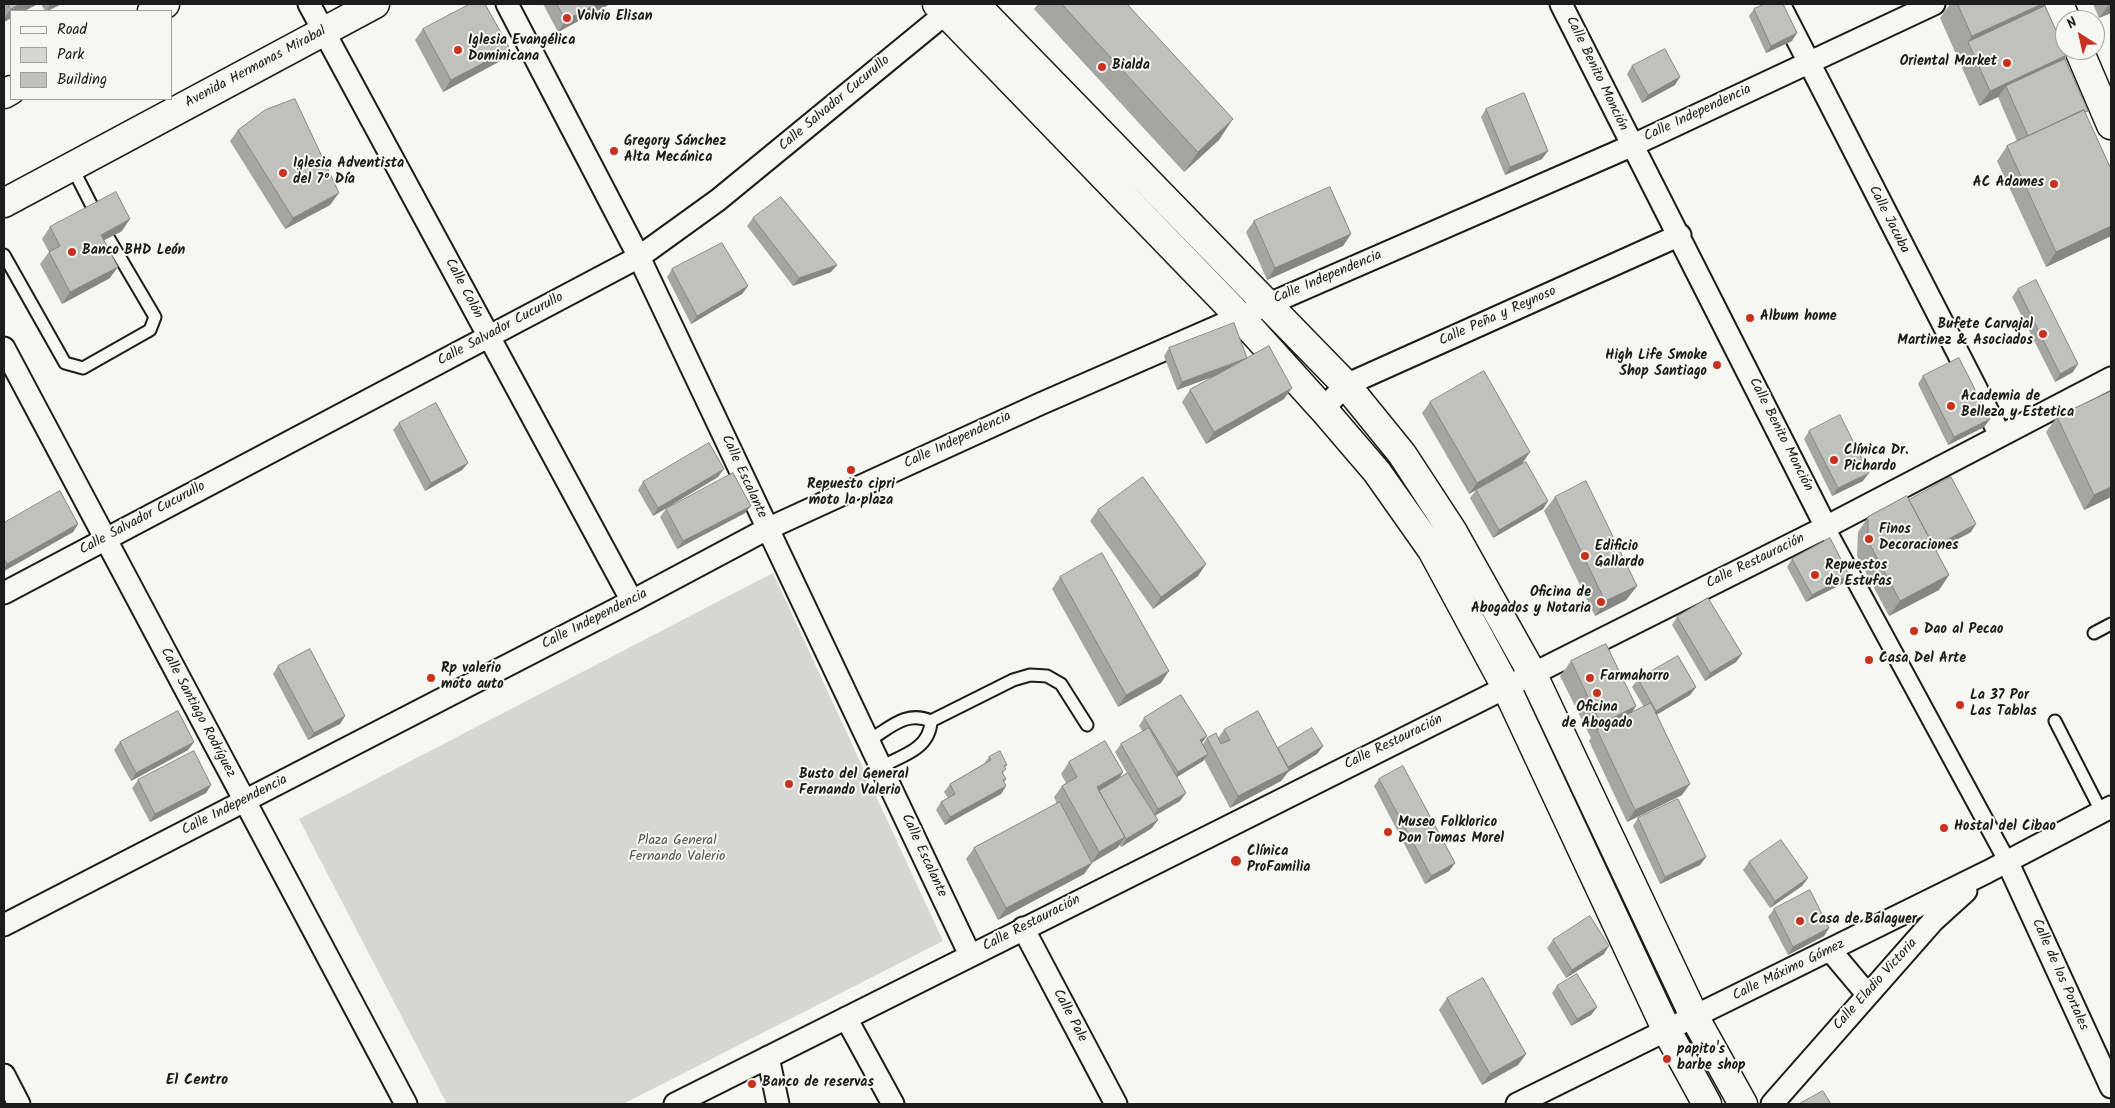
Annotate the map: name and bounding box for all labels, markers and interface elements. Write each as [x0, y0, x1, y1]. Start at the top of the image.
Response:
legend [10, 10, 172, 100]
place label: Volvio Elisan [577, 10, 652, 26]
north arrow [2055, 10, 2105, 60]
marker: Volvio Elisan [561, 12, 573, 24]
text: N [2062, 12, 2082, 35]
street label: Calle Benito Monción [1561, 14, 1631, 134]
text: Road [57, 18, 87, 42]
street label: Avenida Hermanas Mirabal [183, 24, 329, 112]
place label: Iglesia Evangélica Dominicana [468, 34, 575, 66]
text: Park [57, 43, 84, 67]
marker: Iglesia Evangélica Dominicana [452, 44, 464, 56]
street label: Calle Salvador Cucurullo [776, 53, 894, 155]
place label: Oriental Market [1900, 55, 1997, 71]
marker: Oriental Market [2001, 57, 2013, 69]
place label: Bialda [1112, 59, 1150, 75]
marker: Bialda [1096, 61, 1108, 73]
text: Building [57, 68, 107, 92]
street label: Calle Independencia [1642, 82, 1754, 146]
place label: Gregory Sánchez Alta Mecánica [624, 135, 726, 168]
marker: Gregory Sánchez Alta Mecánica [608, 145, 620, 157]
place label: Iglesia Adventista del 7º Día [293, 157, 404, 190]
marker: Iglesia Adventista del 7º Día [277, 167, 289, 179]
place label: AC Adames [1973, 176, 2044, 192]
marker: AC Adames [2048, 178, 2060, 190]
street label: Calle Jacuba [1864, 183, 1912, 257]
place label: Banco BHD León [82, 244, 185, 260]
marker: Banco BHD León [66, 246, 78, 258]
street label: Calle Independencia [1271, 248, 1385, 308]
street label: Calle Colón [440, 256, 486, 322]
street label: Calle Peña y Reynoso [1437, 284, 1559, 350]
street label: Calle Salvador Cucurullo [435, 290, 567, 370]
place label: Album home [1760, 310, 1837, 326]
marker: Album home [1744, 312, 1756, 324]
place label: Bufete Carvajal Martinez & Asociados [1897, 318, 2033, 351]
marker: Bufete Carvajal Martinez & Asociados [2037, 328, 2049, 340]
place label: High Life Smoke Shop Santiago [1605, 349, 1707, 382]
marker: High Life Smoke Shop Santiago [1711, 359, 1723, 371]
street label: Calle Benito Monción [1744, 375, 1816, 495]
place label: Academia de Belleza y Estetica [1961, 390, 2074, 422]
marker: Academia de Belleza y Estetica [1945, 400, 1957, 412]
street label: Calle Independencia [902, 409, 1014, 473]
street label: Calle Escalante [716, 433, 770, 521]
place label: Clínica Dr. Pichardo [1844, 444, 1908, 477]
marker: Clínica Dr. Pichardo [1828, 454, 1840, 466]
marker: Repuesto cipri moto la plaza [845, 464, 857, 476]
place label: Repuesto cipri moto la plaza [807, 478, 895, 511]
street label: Calle Salvador Cucurullo [77, 479, 209, 559]
place label: Finos Decoraciones [1879, 523, 1959, 556]
street label: Calle Restauración [1704, 531, 1808, 593]
marker: Finos Decoraciones [1863, 533, 1875, 545]
place label: Edificio Gallardo [1595, 540, 1644, 572]
marker: Edificio Gallardo [1579, 550, 1591, 562]
place label: Repuestos de Estufas [1825, 559, 1892, 592]
marker: Repuestos de Estufas [1809, 569, 1821, 581]
street label: Calle Independencia [539, 586, 651, 654]
place label: Oficina de Abogados y Notaria [1471, 586, 1591, 618]
marker: Oficina de Abogados y Notaria [1595, 596, 1607, 608]
place label: Dao al Pecao [1924, 623, 2003, 639]
marker: Dao al Pecao [1908, 625, 1920, 637]
street label: Calle Santiago Rodríguez [156, 645, 238, 781]
place label: Casa Del Arte [1879, 652, 1966, 668]
marker: Casa Del Arte [1863, 654, 1875, 666]
place label: Rp valerio moto auto [441, 662, 504, 694]
place label: Farmahorro [1600, 670, 1669, 686]
marker: Rp valerio moto auto [425, 672, 437, 684]
marker: Farmahorro [1584, 672, 1596, 684]
marker: Oficina de Abogado [1591, 687, 1603, 699]
place label: La 37 Por Las Tablas [1970, 689, 2037, 722]
marker: La 37 Por Las Tablas [1954, 699, 1966, 711]
place label: Oficina de Abogado [1562, 701, 1632, 734]
street label: Calle Restauración [1342, 712, 1446, 774]
place label: Busto del General Fernando Valerio [799, 768, 908, 800]
street label: Calle Independencia [179, 772, 291, 840]
marker: Busto del General Fernando Valerio [783, 778, 795, 790]
street label: Calle Escalante [896, 812, 950, 900]
place label: Museo Folklorico Don Tomas Morel [1398, 816, 1504, 849]
place label: Hostal del Cibao [1954, 820, 2056, 836]
marker: Hostal del Cibao [1938, 822, 1950, 834]
marker: Museo Folklorico Don Tomas Morel [1382, 826, 1394, 838]
park label: Plaza General Fernando Valerio [629, 834, 725, 866]
place label: Clínica ProFamilia [1247, 845, 1310, 878]
marker: Clínica ProFamilia [1229, 854, 1243, 868]
street label: Calle Restauración [980, 892, 1084, 956]
place label: Casa de Balaguer [1810, 913, 1917, 929]
marker: Casa de Balaguer [1794, 915, 1806, 927]
street label: Calle de los Portales [2027, 917, 2091, 1033]
street label: Calle Eladio Victoria [1830, 936, 1922, 1034]
street label: Calle Máximo Gómez [1730, 937, 1848, 1005]
street label: Calle Pale [1048, 987, 1090, 1045]
place label: papito's barbe shop [1677, 1043, 1746, 1076]
marker: papito's barbe shop [1661, 1053, 1673, 1065]
district label: El Centro [166, 1072, 228, 1090]
place label: Banco de reservas [762, 1076, 874, 1092]
marker: Banco de reservas [746, 1078, 758, 1090]

